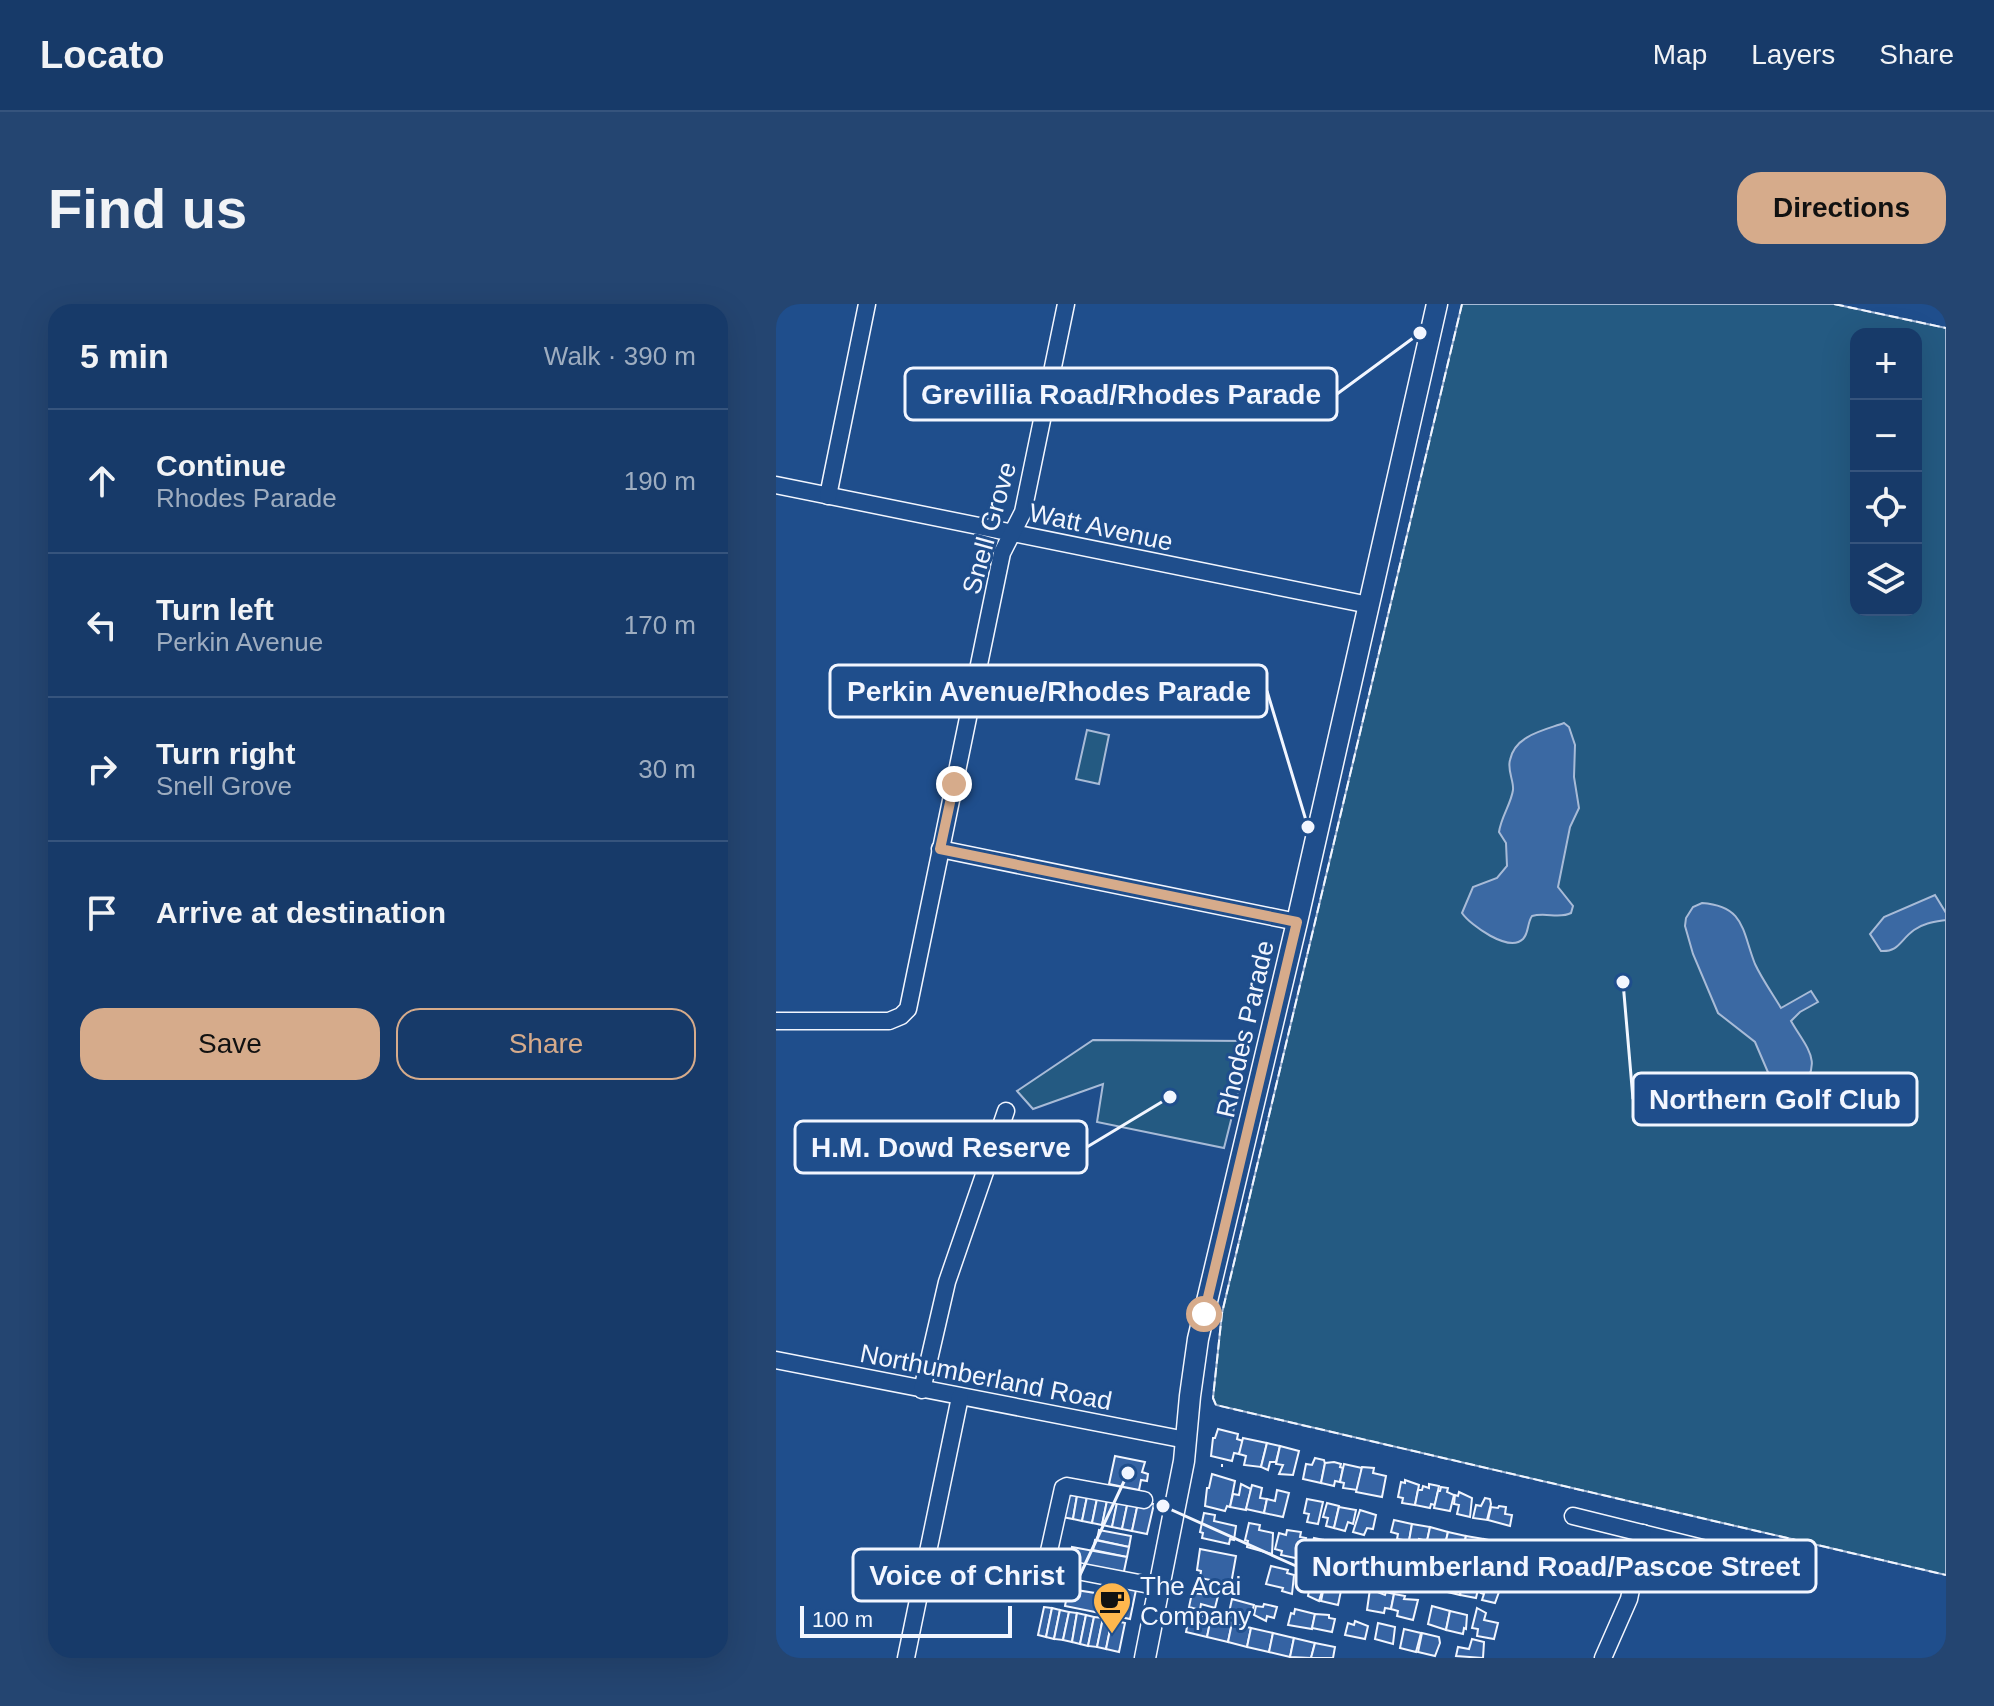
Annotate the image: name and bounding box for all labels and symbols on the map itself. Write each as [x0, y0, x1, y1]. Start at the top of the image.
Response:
callout: Grevillia Road/Rhodes Parade [905, 368, 1337, 420]
text: Grevillia Road/Rhodes Parade [921, 379, 1321, 410]
street label: Snell Grove [956, 459, 1022, 597]
street label: Watt Avenue [1026, 497, 1176, 557]
callout: Perkin Avenue/Rhodes Parade [830, 665, 1267, 717]
text: Perkin Avenue/Rhodes Parade [847, 676, 1251, 707]
route end [936, 766, 972, 802]
street label: Rhodes Parade [1210, 938, 1280, 1120]
callout: Northern Golf Club [1633, 1073, 1917, 1125]
text: Northern Golf Club [1649, 1084, 1901, 1115]
callout: H.M. Dowd Reserve [795, 1121, 1087, 1173]
text: H.M. Dowd Reserve [811, 1132, 1071, 1163]
route start [1186, 1296, 1222, 1332]
street label: Northumberland Road [858, 1338, 1114, 1416]
callout: Northumberland Road/Pascoe Street [1296, 1540, 1816, 1592]
callout: Voice of Christ [853, 1549, 1080, 1601]
text: Northumberland Road/Pascoe Street [1312, 1551, 1800, 1582]
text: Voice of Christ [869, 1560, 1065, 1591]
place label: The Acai Company [1140, 1571, 1251, 1631]
cafe icon: The Acai Company [1091, 1580, 1133, 1635]
scale bar [800, 1602, 1012, 1638]

